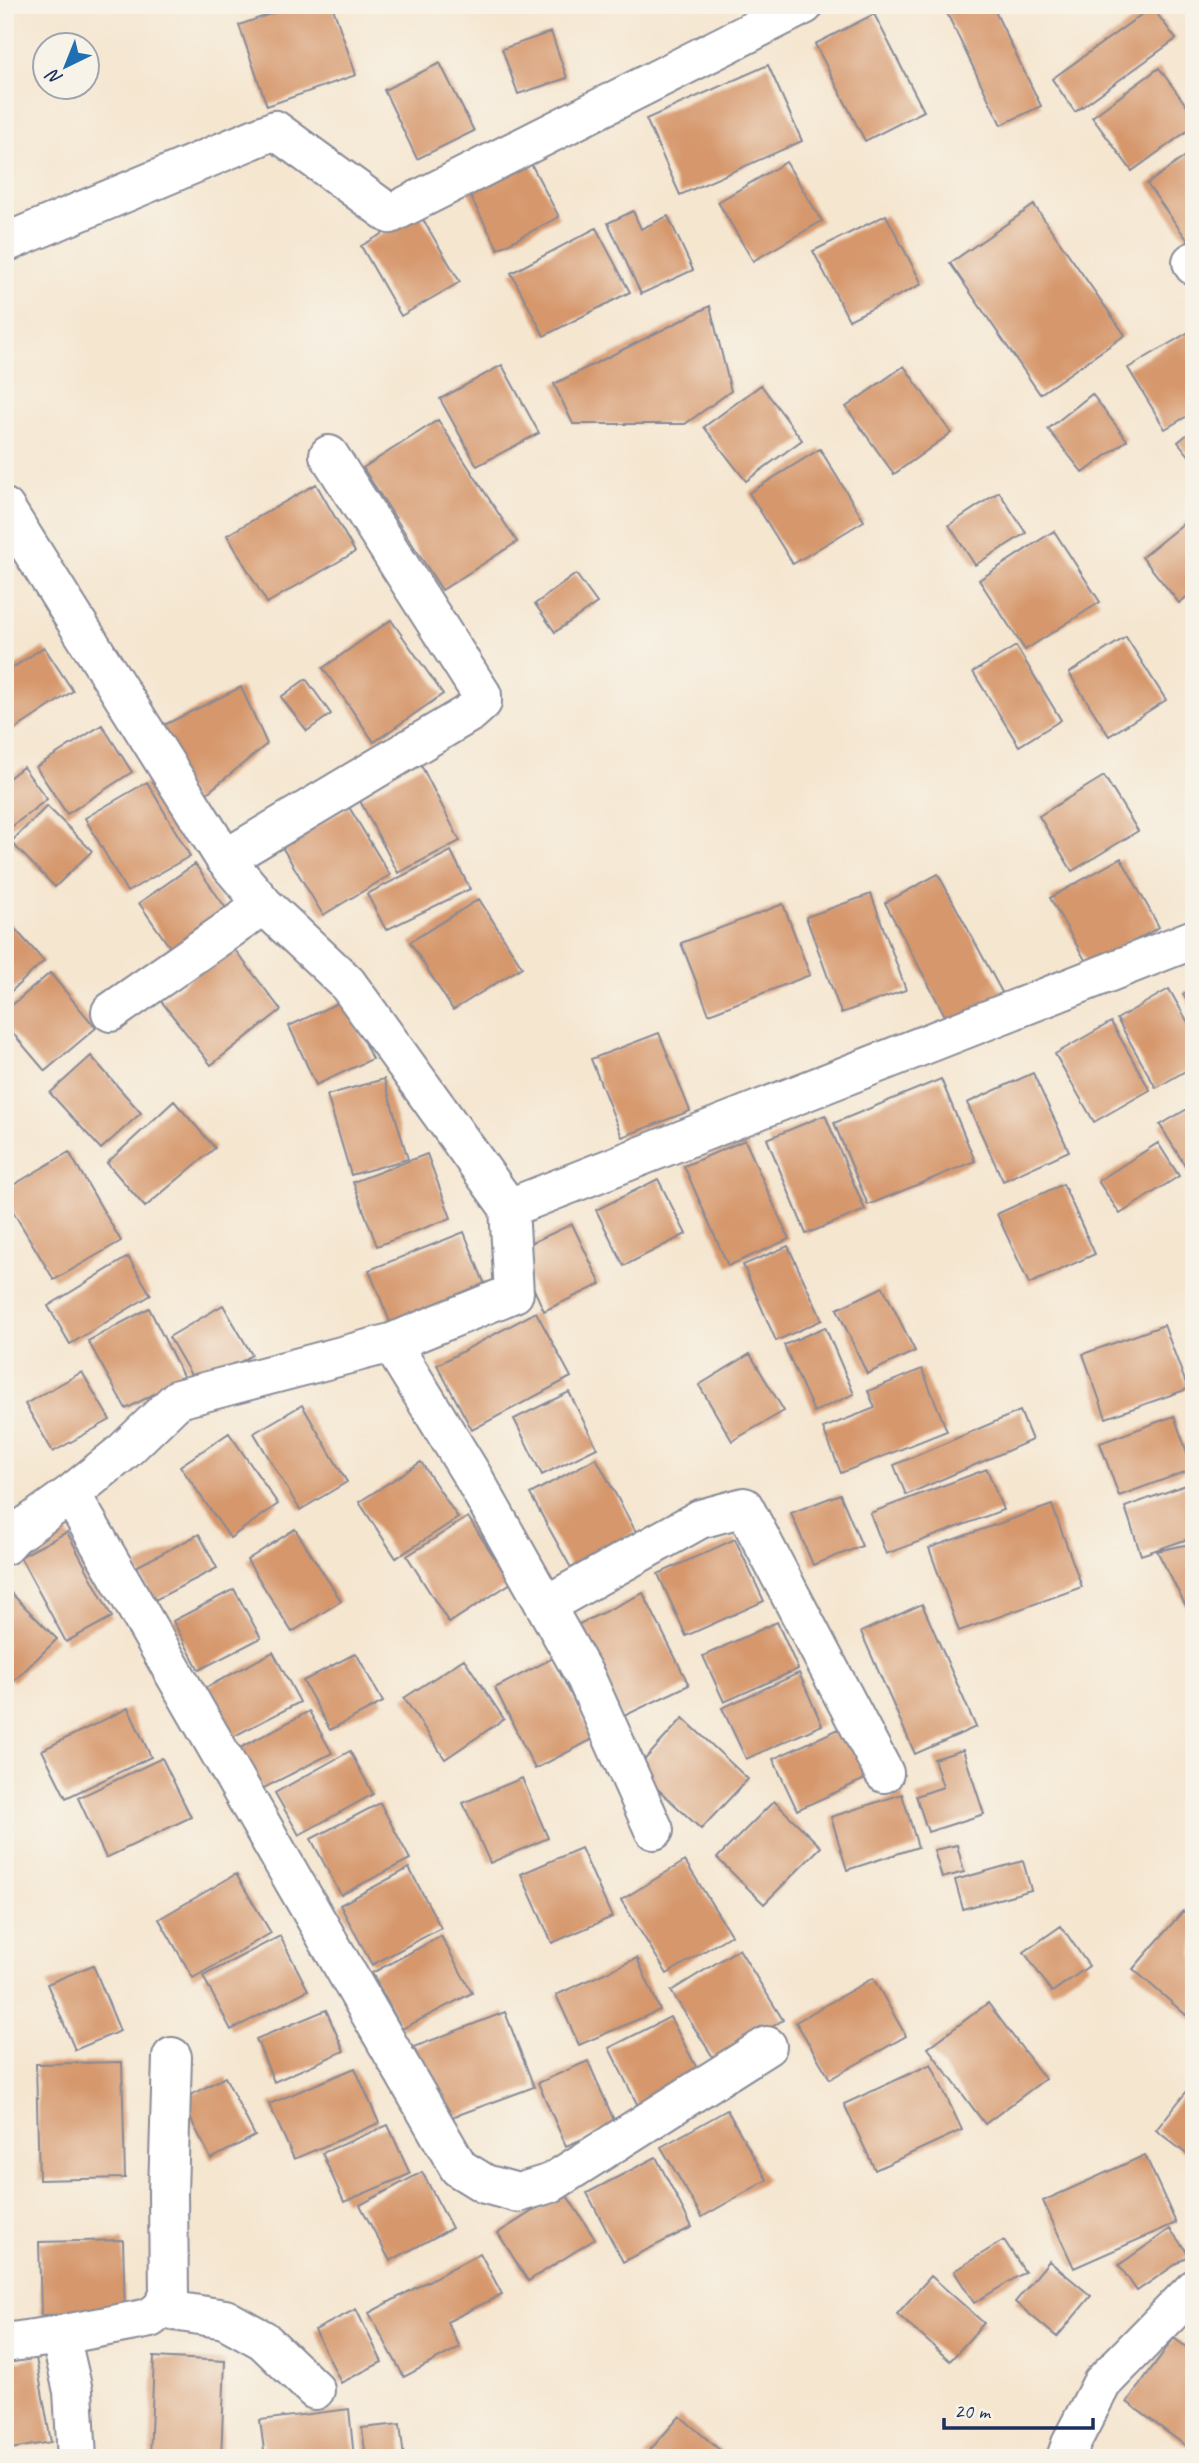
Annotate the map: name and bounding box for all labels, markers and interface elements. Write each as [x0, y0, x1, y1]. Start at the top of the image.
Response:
north arrow [32, 32, 102, 102]
text: N [40, 63, 68, 90]
scale bar [944, 2386, 1092, 2430]
text: 20 m [954, 2398, 992, 2424]

